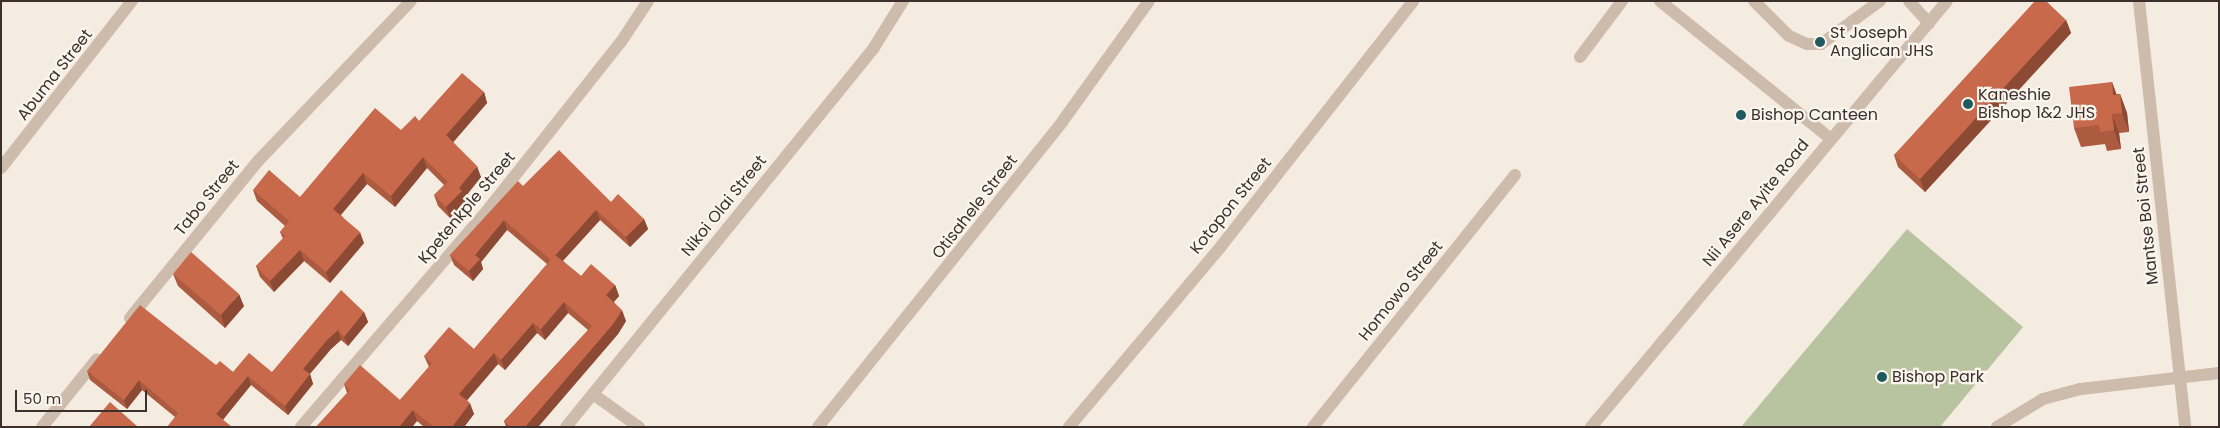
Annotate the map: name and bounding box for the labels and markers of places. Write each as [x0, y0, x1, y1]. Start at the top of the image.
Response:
place label: St Joseph Anglican JHS [1830, 23, 1934, 61]
marker: St Joseph Anglican JHS [1814, 36, 1826, 48]
place label: Kaneshie Bishop 1&2 JHS [1978, 85, 2095, 123]
marker: Kaneshie Bishop 1&2 JHS [1962, 98, 1974, 110]
place label: Bishop Canteen [1751, 105, 1878, 125]
marker: Bishop Canteen [1735, 109, 1747, 121]
place label: Bishop Park [1892, 367, 1984, 387]
marker: Bishop Park [1876, 371, 1888, 383]

